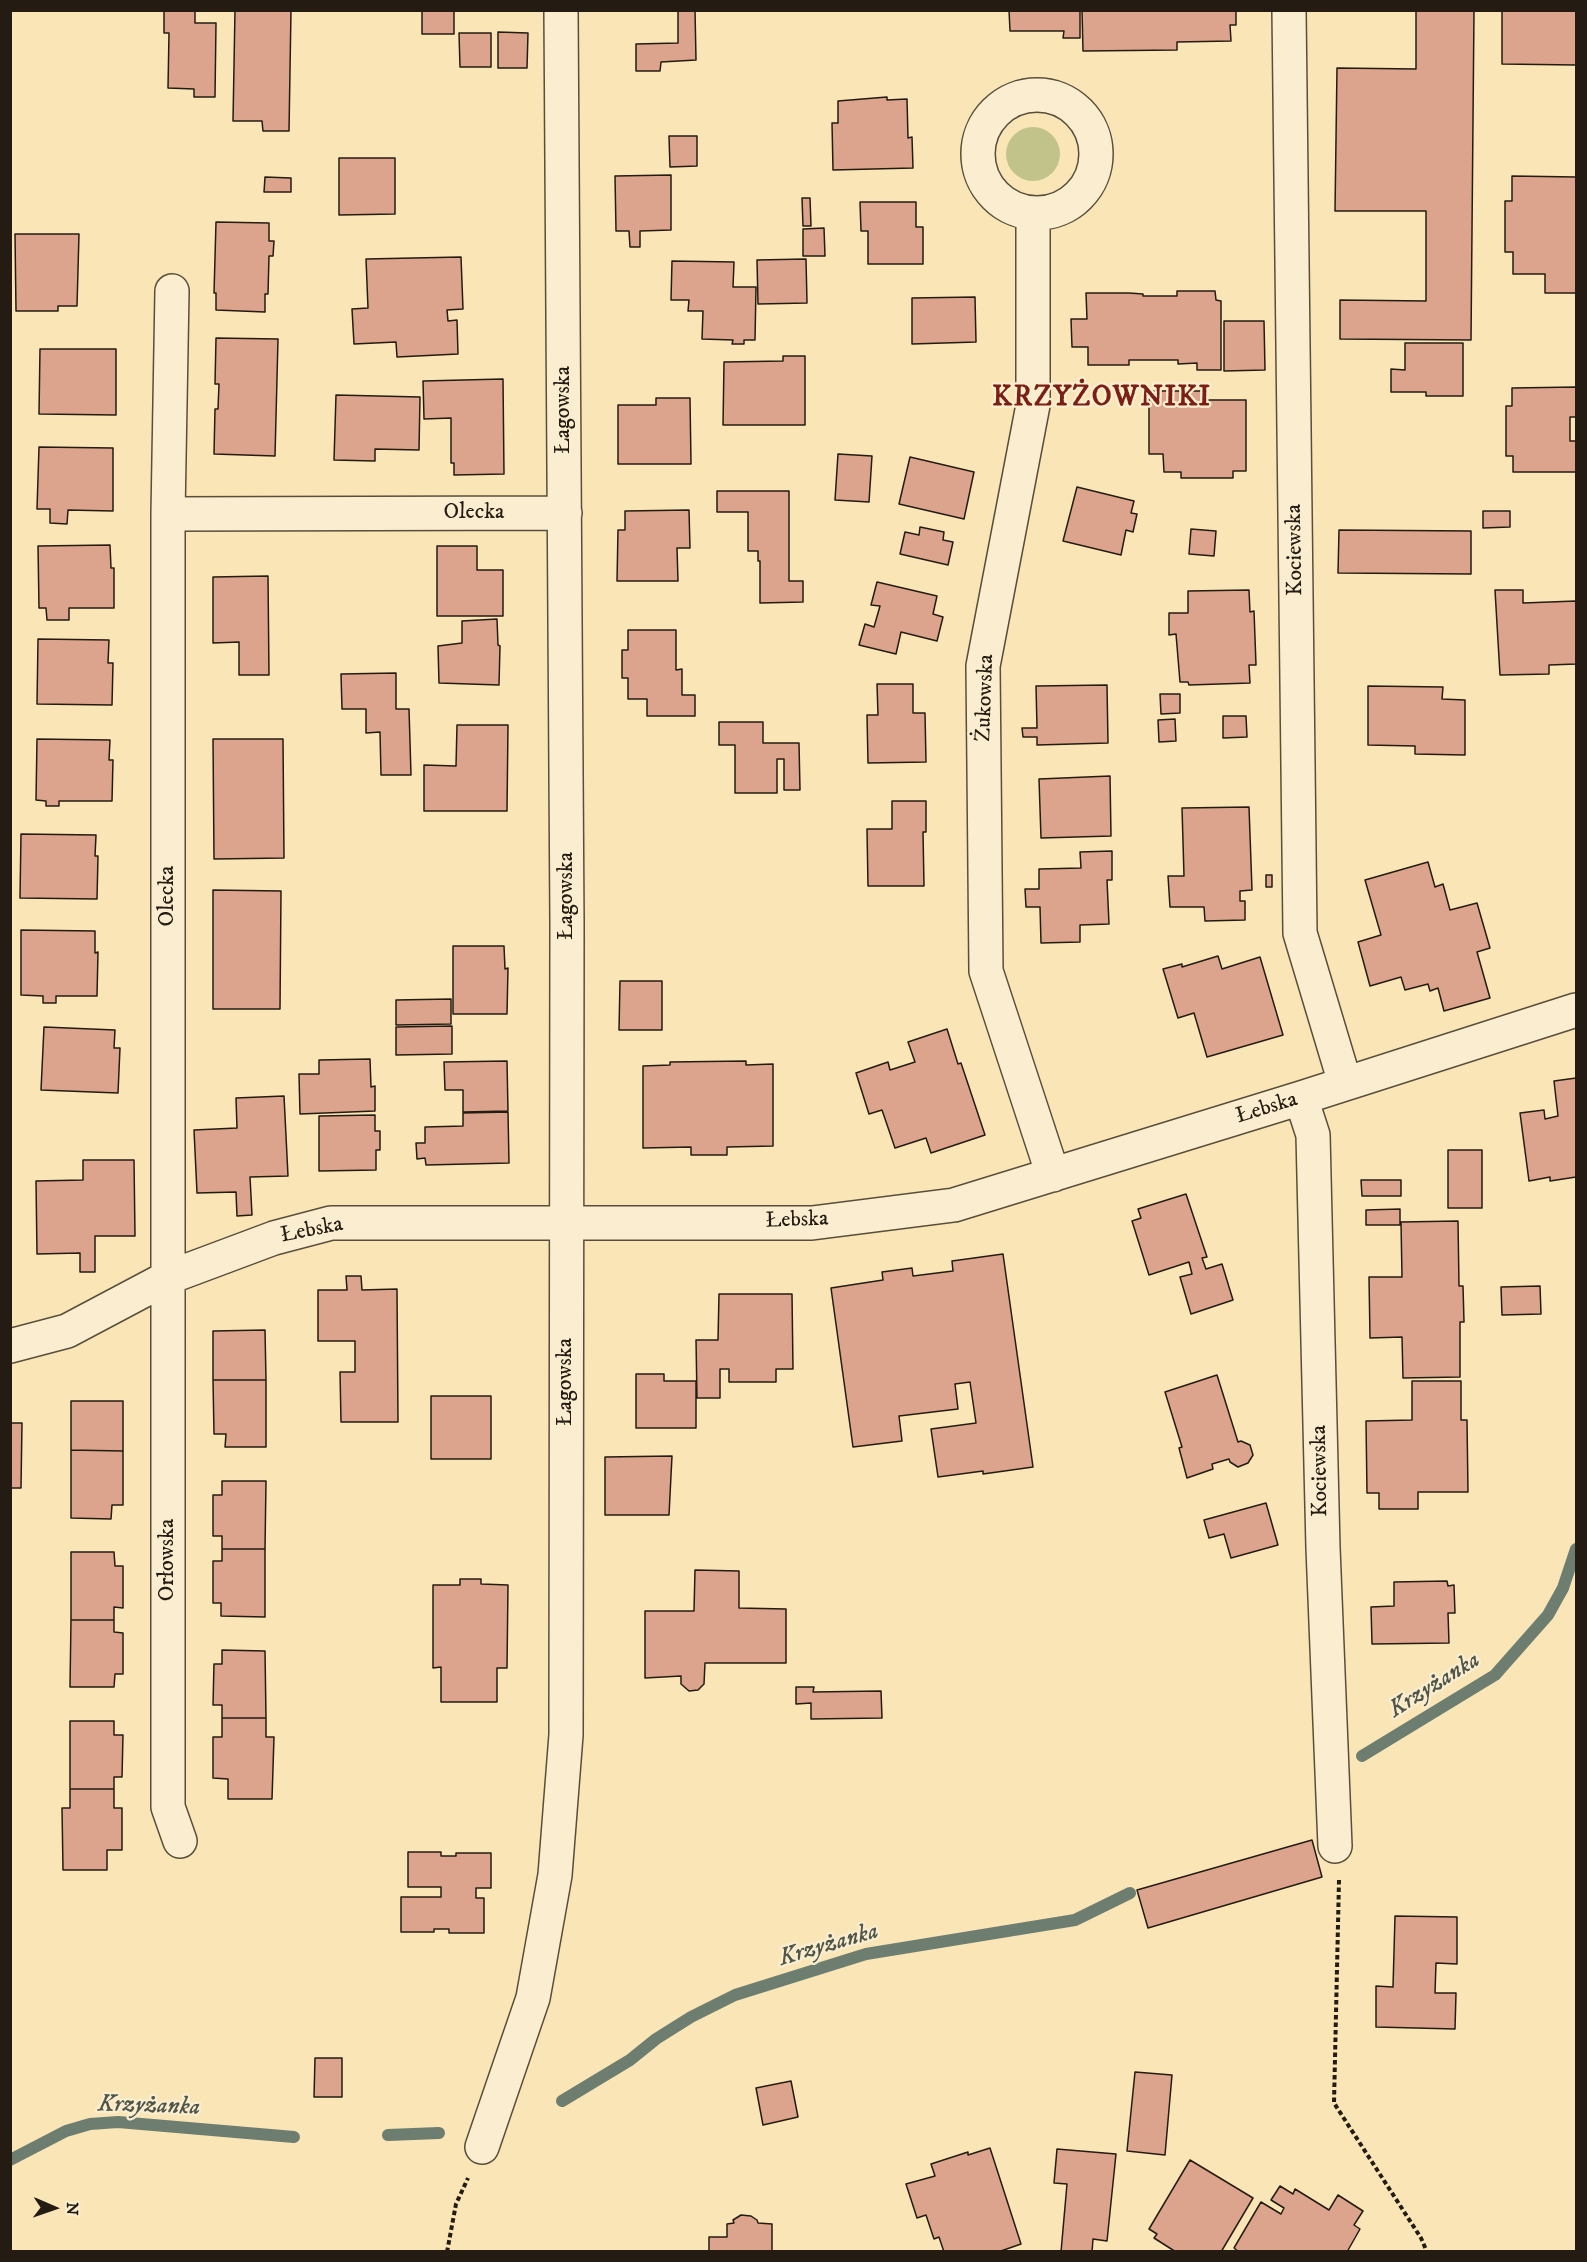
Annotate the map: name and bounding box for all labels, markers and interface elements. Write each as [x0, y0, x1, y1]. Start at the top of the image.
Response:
street label: Łagowska [551, 366, 577, 454]
district label: KRZYŻOWNIKI [992, 382, 1212, 416]
street label: Olecka [444, 500, 504, 526]
street label: Kociewska [1282, 504, 1310, 596]
street label: Żukowska [971, 654, 1001, 742]
street label: Łagowska [554, 852, 580, 940]
street label: Olecka [155, 866, 181, 926]
street label: Łebska [1233, 1087, 1301, 1131]
street label: Łebska [765, 1207, 829, 1235]
street label: Łebska [279, 1212, 345, 1250]
street label: Łagowska [553, 1338, 579, 1426]
street label: Kociewska [1307, 1425, 1335, 1517]
street label: Orłowska [155, 1519, 181, 1601]
water label: Krzyżanka [1384, 1647, 1486, 1725]
water label: Krzyżanka [776, 1918, 882, 1974]
water label: Krzyżanka [97, 2091, 201, 2123]
north arrow [24, 2178, 84, 2238]
text: N [62, 2202, 82, 2216]

